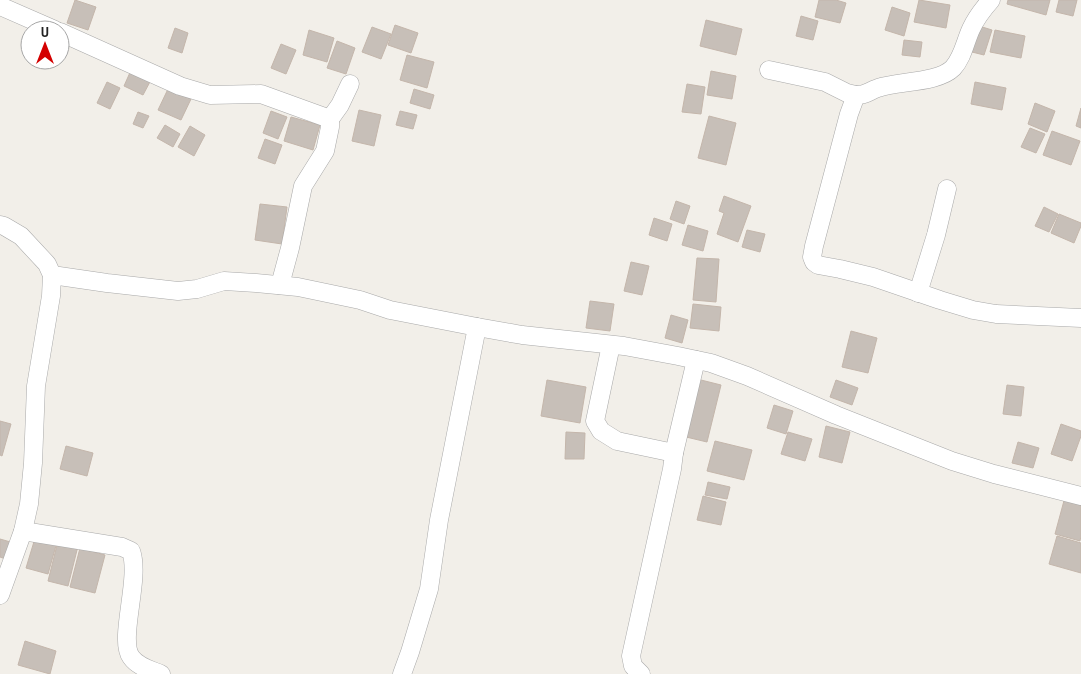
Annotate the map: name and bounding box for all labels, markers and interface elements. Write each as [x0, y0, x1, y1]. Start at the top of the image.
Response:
north arrow [20, 20, 70, 70]
text: U [41, 23, 49, 41]

